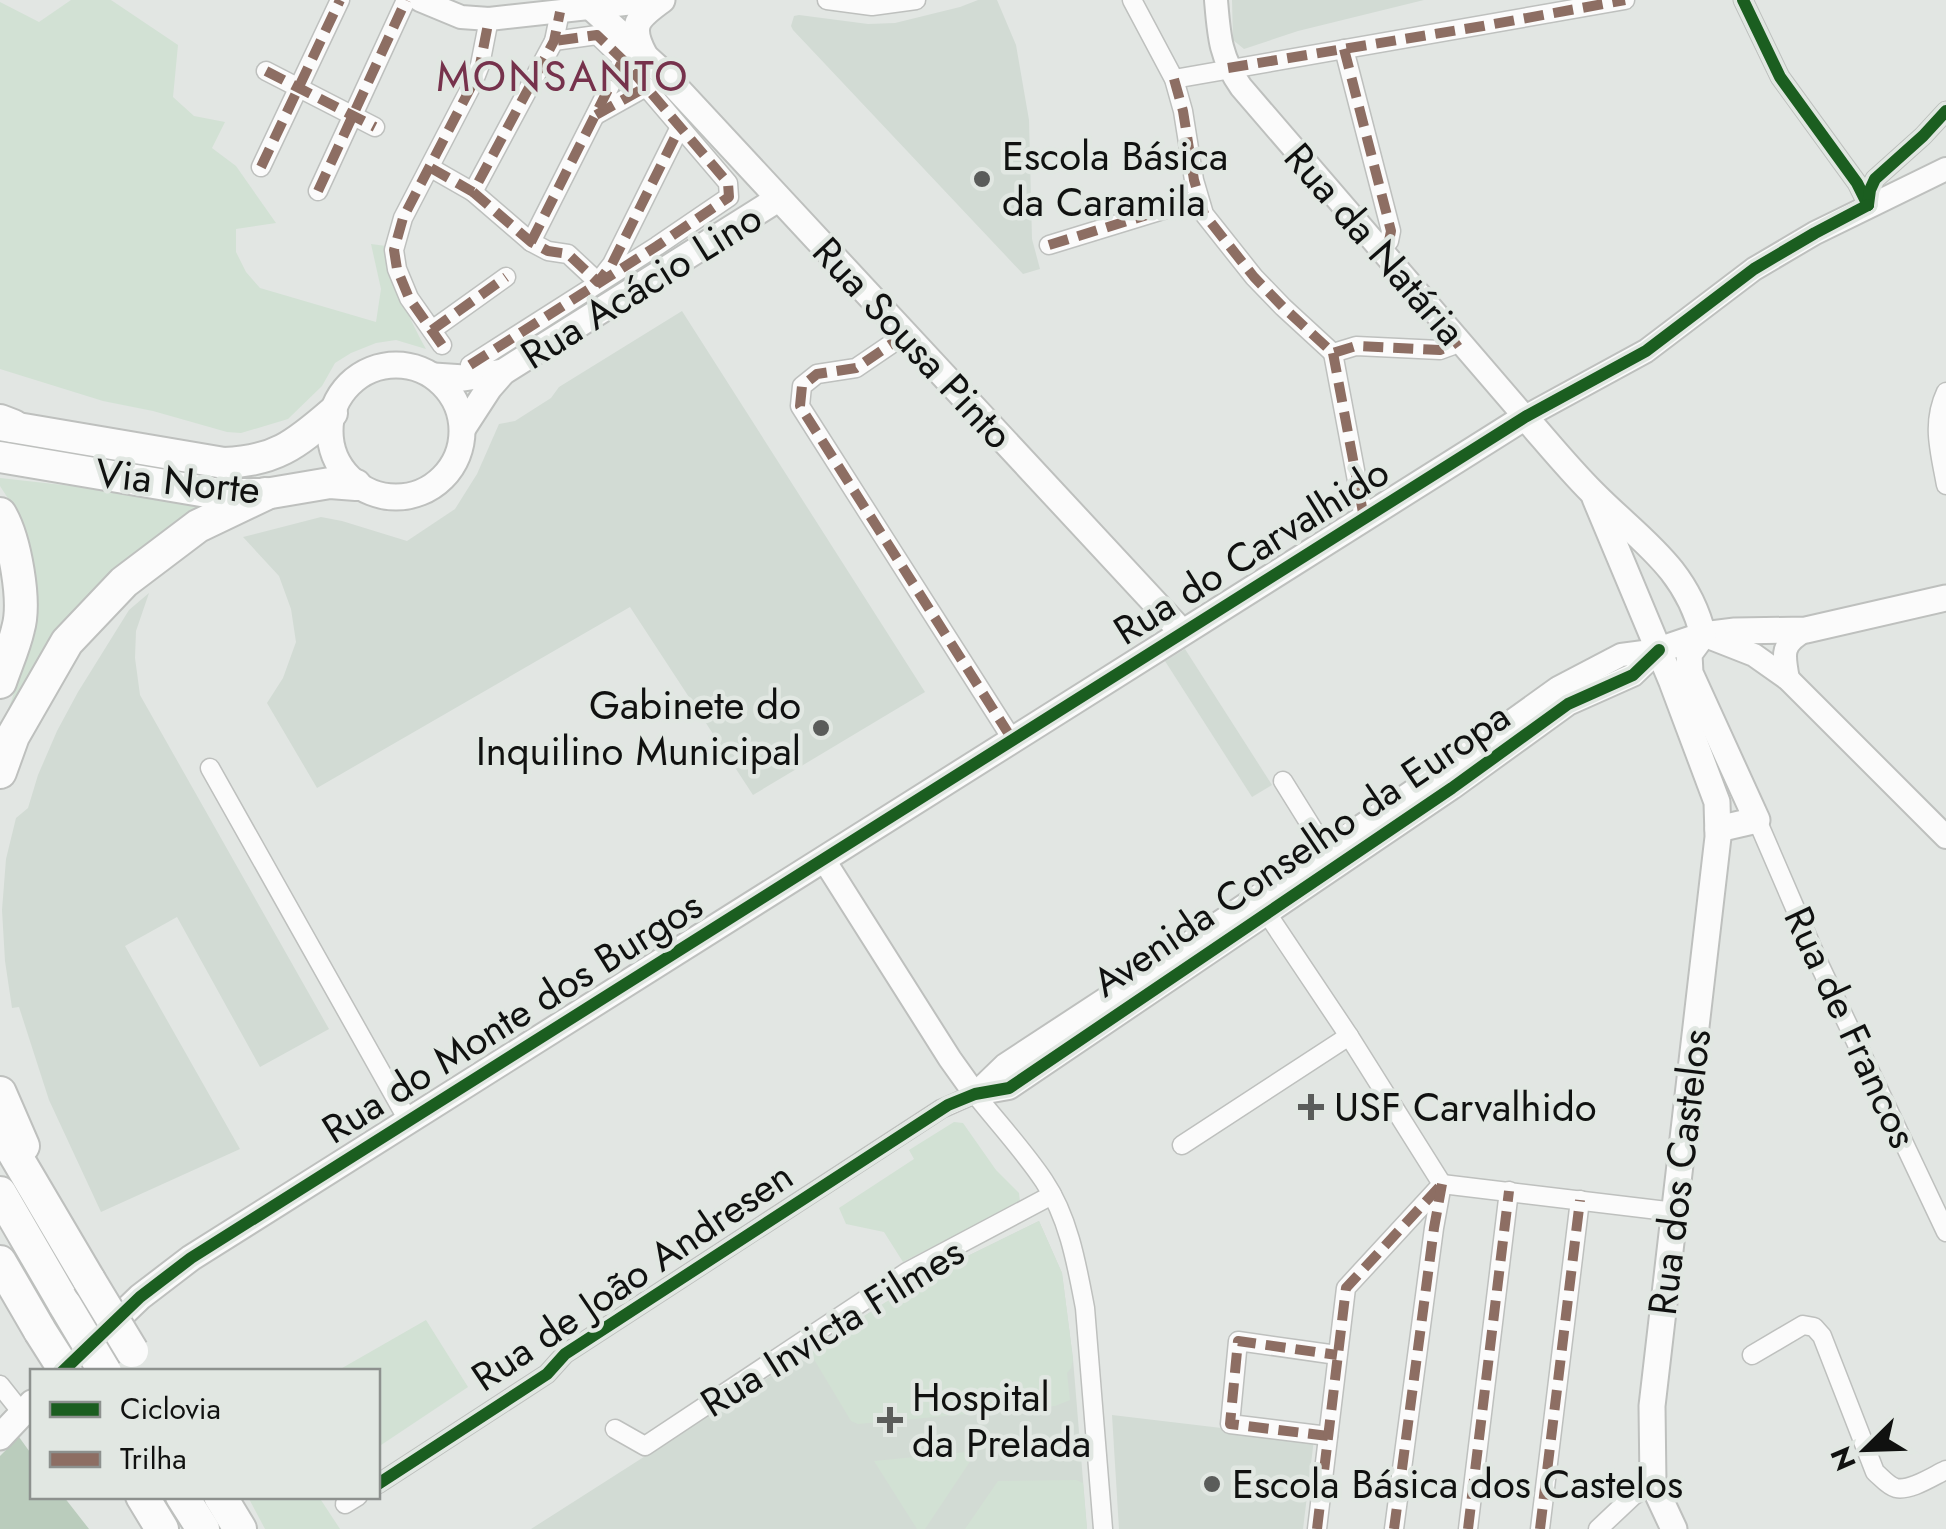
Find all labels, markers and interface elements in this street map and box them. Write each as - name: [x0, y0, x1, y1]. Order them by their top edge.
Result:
- district label: MONSANTO: [436, 46, 690, 107]
- place label: Escola Básica da Caramila: [1002, 127, 1228, 231]
- street label: Rua da Natária: [1271, 130, 1479, 358]
- marker: Escola Básica da Caramila: [971, 168, 993, 190]
- street label: Rua Acácio Lino: [509, 189, 773, 383]
- street label: Rua Sousa Pinto: [799, 224, 1027, 462]
- street label: Rua do Carvalhido: [1102, 443, 1400, 659]
- street label: Via Norte: [93, 444, 263, 518]
- place label: Gabinete do Inquilino Municipal: [476, 676, 801, 780]
- street label: Avenida Conselho da Europa: [1081, 687, 1521, 1011]
- marker: Gabinete do Inquilino Municipal: [810, 717, 832, 739]
- street label: Rua do Monte dos Burgos: [311, 876, 713, 1158]
- street label: Rua de Francos: [1770, 897, 1932, 1157]
- street label: Rua dos Castelos: [1633, 1026, 1725, 1318]
- place label: USF Carvalhido: [1334, 1078, 1597, 1136]
- marker: USF Carvalhido: [1298, 1094, 1324, 1120]
- street label: Rua de João Andresen: [460, 1147, 804, 1405]
- street label: Rua Invicta Filmes: [689, 1223, 975, 1431]
- place label: Hospital da Prelada: [912, 1368, 1091, 1472]
- legend: [30, 1369, 380, 1499]
- text: Ciclovia: [120, 1387, 221, 1430]
- north arrow: [1816, 1399, 1916, 1499]
- marker: Hospital da Prelada: [877, 1407, 903, 1433]
- text: Trilha: [120, 1437, 187, 1480]
- text: N: [1820, 1440, 1867, 1477]
- place label: Escola Básica dos Castelos: [1232, 1455, 1683, 1513]
- marker: Escola Básica dos Castelos: [1201, 1473, 1223, 1495]

